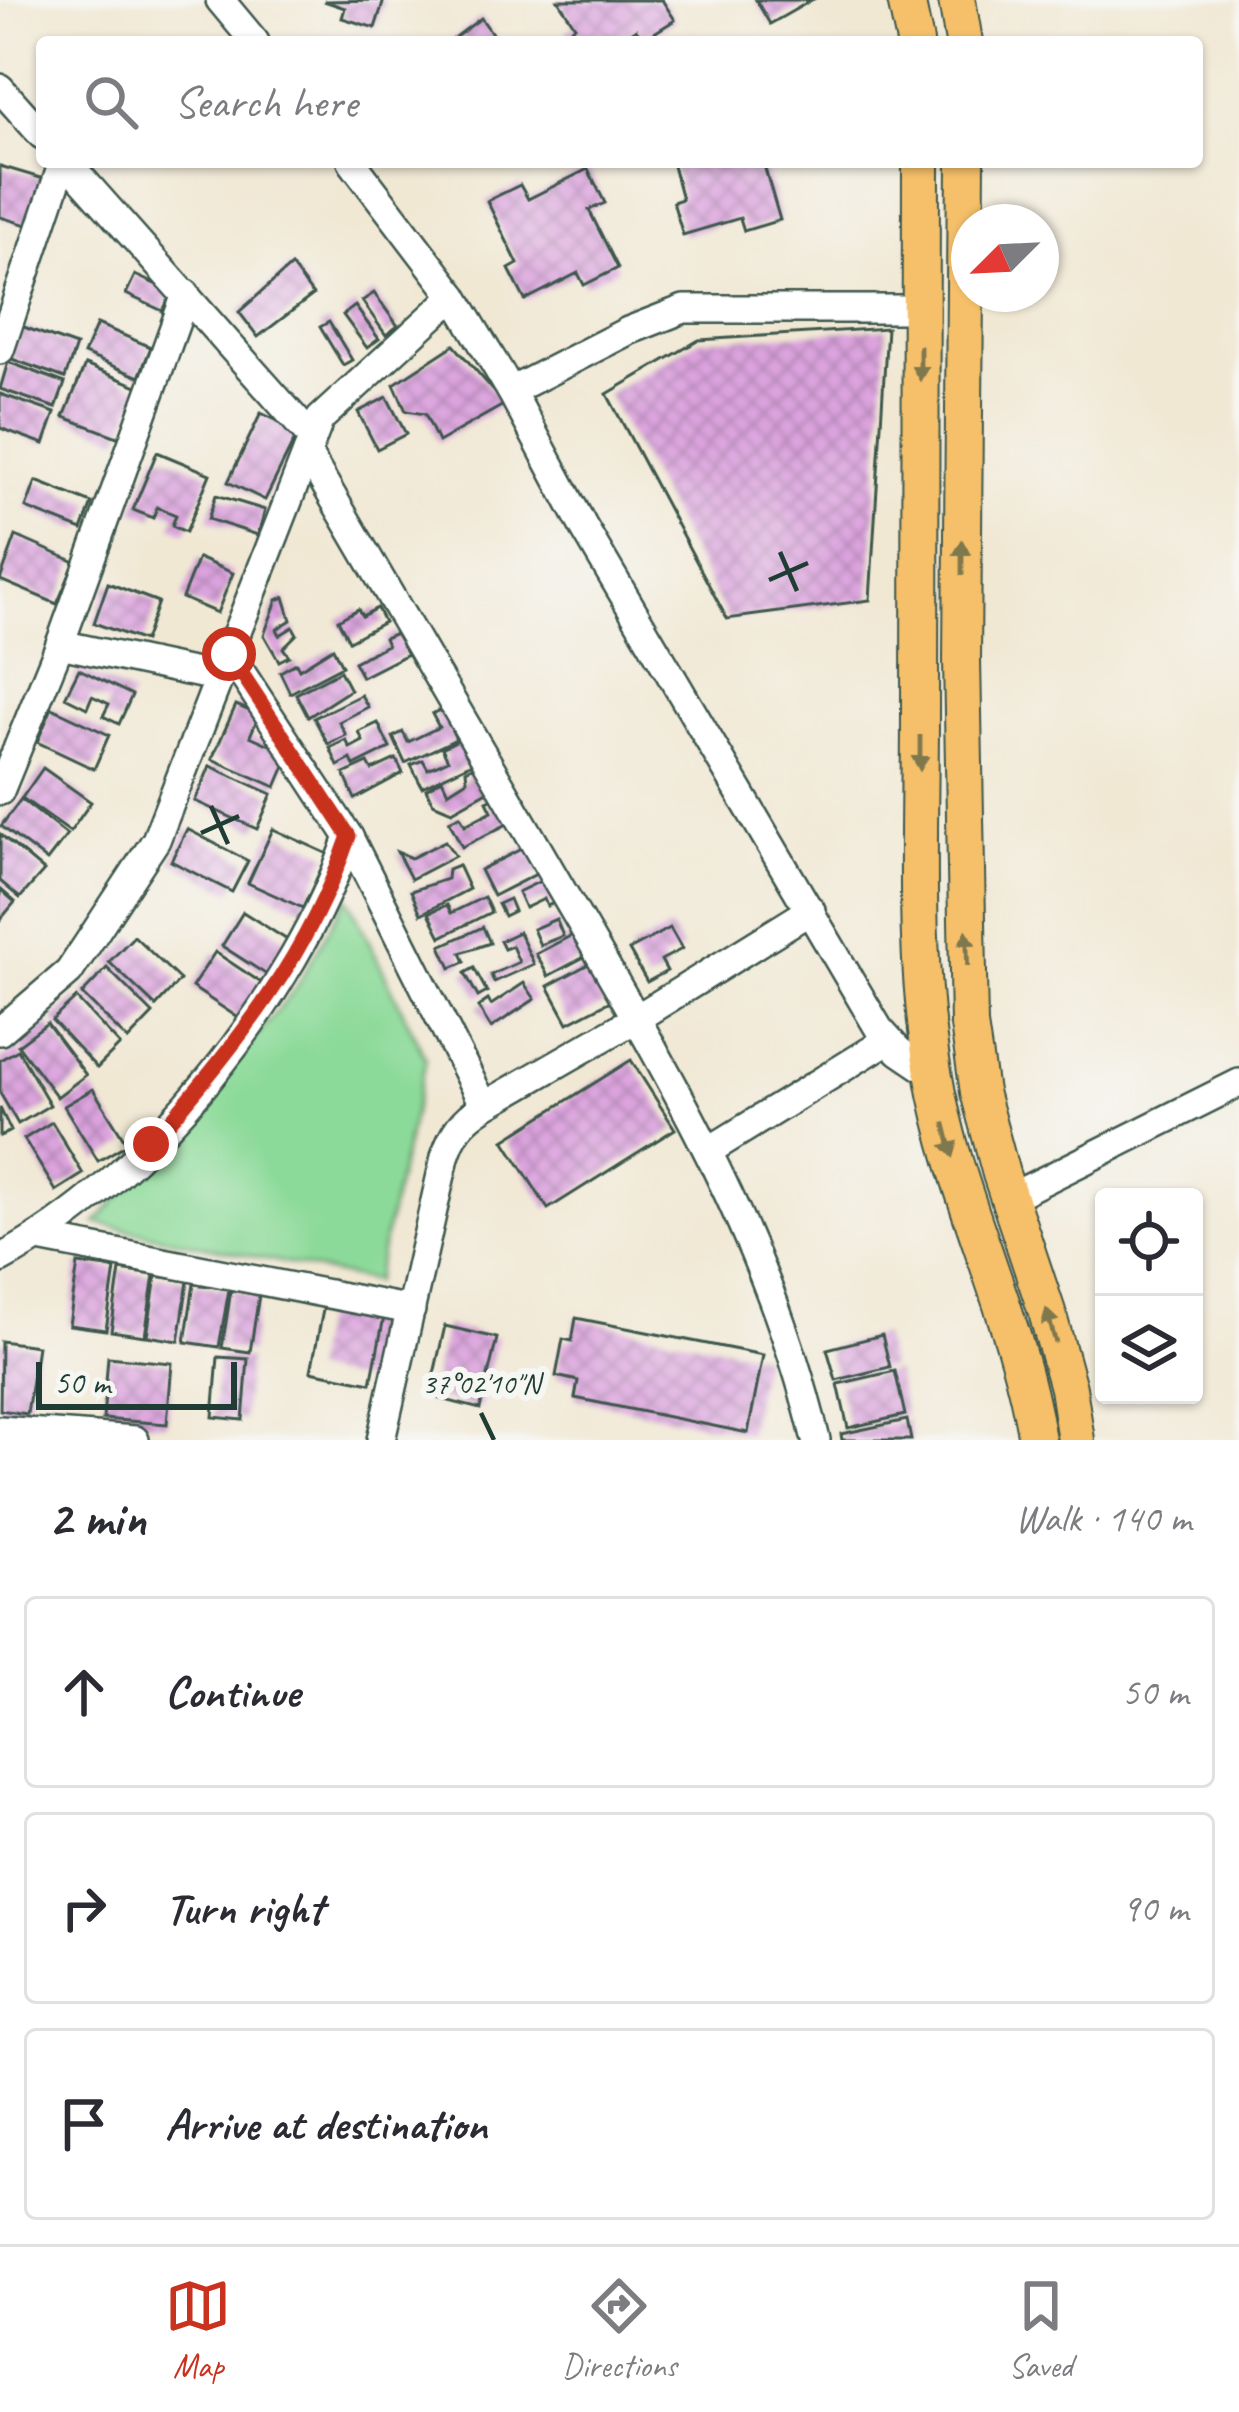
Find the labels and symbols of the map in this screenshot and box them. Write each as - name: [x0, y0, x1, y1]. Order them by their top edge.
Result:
- north arrow: [951, 204, 1059, 312]
- one-way arrow: [910, 345, 930, 383]
- one-way arrow: [952, 538, 972, 576]
- route start: [202, 627, 256, 681]
- one-way arrow: [910, 735, 930, 773]
- one-way arrow: [957, 928, 976, 966]
- route end: [124, 1117, 178, 1171]
- one-way arrow: [941, 1122, 960, 1159]
- one-way arrow: [1040, 1307, 1059, 1344]
- scale bar: [36, 1356, 237, 1409]
- text: 37°02'10"N: [422, 1364, 545, 1402]

